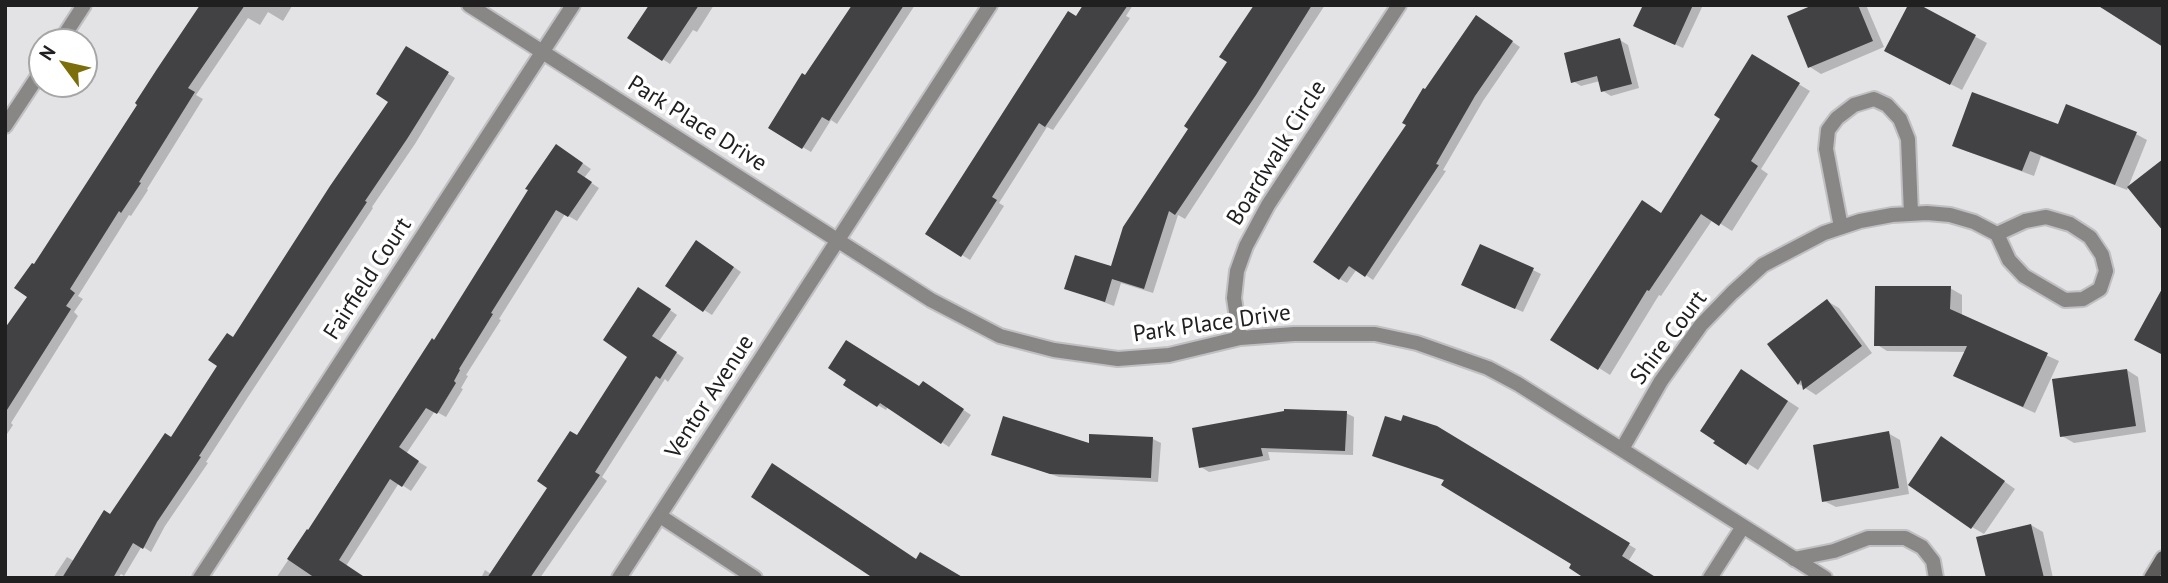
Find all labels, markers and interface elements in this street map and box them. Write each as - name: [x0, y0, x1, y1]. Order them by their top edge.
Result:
- north arrow: [28, 28, 98, 98]
- text: N: [34, 41, 61, 64]
- street label: Park Place Drive: [622, 70, 772, 178]
- street label: Boardwalk Circle: [1221, 76, 1333, 230]
- street label: Fairfield Court: [318, 213, 418, 345]
- street label: Shire Court: [1625, 286, 1713, 390]
- street label: Park Place Drive: [1132, 299, 1292, 349]
- street label: Ventor Avenue: [660, 330, 760, 464]

